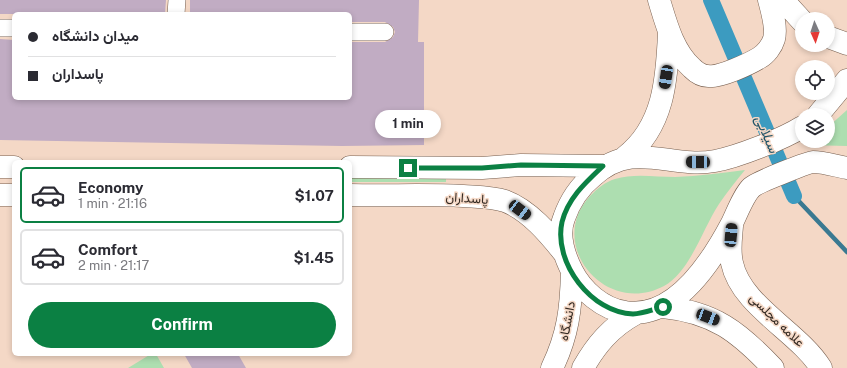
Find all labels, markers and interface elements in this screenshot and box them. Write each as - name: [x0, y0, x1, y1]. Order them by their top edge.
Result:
- north arrow: [795, 12, 835, 52]
- map controls: [795, 12, 835, 148]
- text: میدان دانشگاه: [52, 27, 139, 44]
- button: locate: [795, 60, 835, 100]
- car: [658, 64, 674, 90]
- text: پاسداران: [52, 65, 104, 82]
- button: layers: [795, 108, 835, 148]
- callout: 1 min: [375, 110, 441, 138]
- water label: سیلابی: [751, 113, 782, 156]
- text: 1 min: [392, 116, 424, 131]
- car: [686, 156, 710, 168]
- route end: [399, 159, 417, 177]
- icon: car: [30, 177, 66, 213]
- text: Economy: [78, 179, 143, 196]
- text: $1.07: [295, 187, 334, 204]
- street label: پاسداران: [445, 189, 489, 209]
- text: 1 min · 21:16: [78, 196, 147, 211]
- car: [507, 198, 533, 222]
- car: [724, 223, 738, 247]
- icon: car: [30, 239, 66, 275]
- text: Comfort: [78, 241, 138, 258]
- text: $1.45: [294, 249, 334, 266]
- text: 2 min · 21:17: [78, 258, 149, 273]
- street label: علامه مجلسی: [746, 290, 808, 351]
- route start: [654, 298, 672, 316]
- street label: دانشگاه: [556, 300, 578, 342]
- button: Confirm: [28, 302, 336, 348]
- car: [695, 307, 721, 327]

